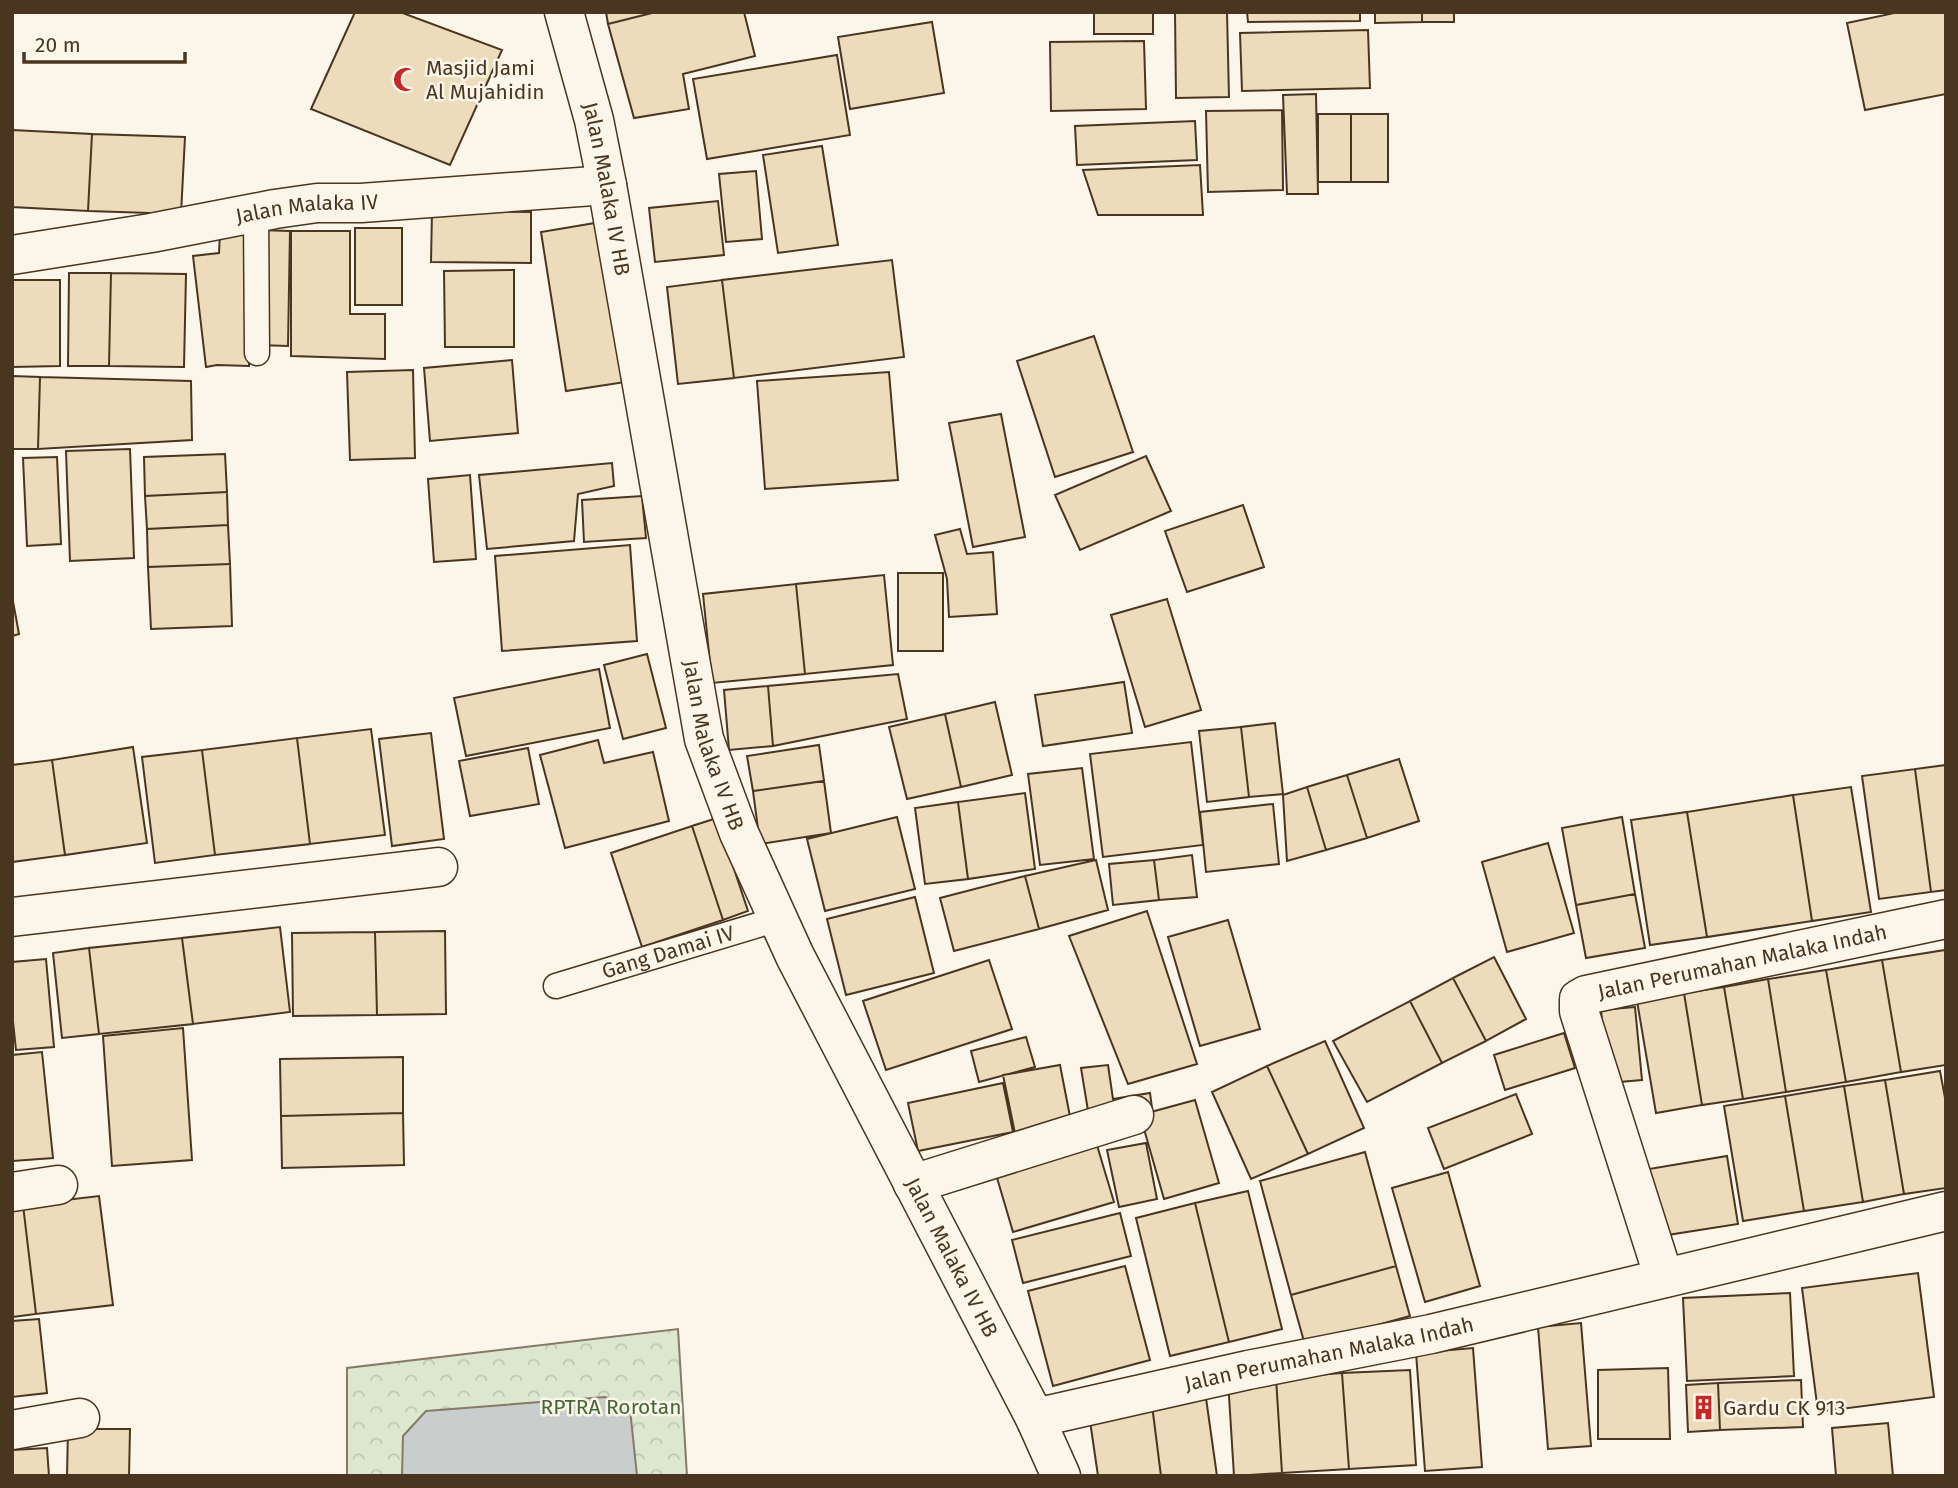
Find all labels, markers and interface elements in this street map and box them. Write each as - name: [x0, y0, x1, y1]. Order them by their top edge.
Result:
- scale bar: [24, 21, 186, 65]
- text: 20 m: [35, 32, 81, 58]
- place label: Masjid Jami Al Mujahidin: [426, 55, 545, 105]
- mosque icon: Masjid Jami Al Mujahidin: [392, 66, 420, 94]
- street label: Jalan Malaka IV HB: [577, 99, 636, 278]
- street label: Jalan Malaka IV: [234, 189, 379, 229]
- street label: Jalan Malaka IV HB: [677, 658, 750, 834]
- street label: Jalan Perumahan Malaka Indah: [1595, 919, 1889, 1005]
- street label: Gang Damai IV: [599, 920, 738, 984]
- street label: Jalan Malaka IV HB: [900, 1173, 1004, 1342]
- street label: Jalan Perumahan Malaka Indah: [1182, 1311, 1476, 1397]
- park label: RPTRA Rorotan: [540, 1394, 682, 1420]
- building icon: Gardu CK 913: [1689, 1394, 1717, 1422]
- place label: Gardu CK 913: [1723, 1395, 1845, 1421]

